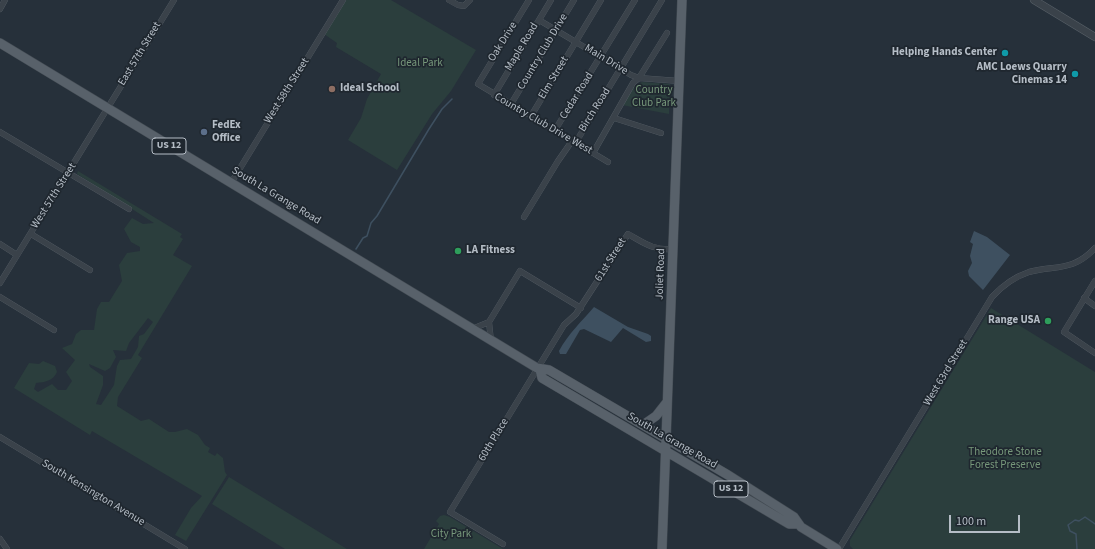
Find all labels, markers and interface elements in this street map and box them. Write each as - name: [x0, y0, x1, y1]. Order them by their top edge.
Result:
- street label: Country Club Drive: [515, 11, 571, 93]
- street label: East 57th Street: [116, 20, 164, 88]
- street label: Oak Drive: [486, 20, 520, 64]
- street label: Maple Road: [503, 21, 541, 73]
- street label: Main Drive: [582, 42, 630, 78]
- place label: Helping Hands Center: [892, 46, 997, 60]
- marker: Helping Hands Center: [1000, 48, 1010, 58]
- street label: Elm Street: [536, 54, 572, 102]
- street label: West 58th Street: [262, 56, 312, 126]
- park label: Ideal Park: [397, 57, 443, 71]
- place label: AMC Loews Quarry Cinemas 14: [977, 61, 1067, 87]
- marker: AMC Loews Quarry Cinemas 14: [1070, 69, 1080, 79]
- street label: Cedar Road: [557, 70, 597, 122]
- place label: Ideal School: [340, 82, 399, 96]
- marker: Ideal School: [327, 84, 337, 94]
- park label: Country Club Park: [632, 84, 676, 110]
- street label: Birch Road: [576, 85, 614, 135]
- street label: Country Club Drive West: [492, 91, 594, 157]
- place label: FedEx Office: [212, 119, 241, 145]
- marker: FedEx Office: [199, 127, 209, 137]
- road number: US 12: [152, 138, 186, 154]
- street label: West 57th Street: [29, 161, 79, 231]
- street label: South La Grange Road: [229, 164, 323, 228]
- street label: 61st Street: [592, 236, 630, 284]
- place label: LA Fitness: [466, 244, 515, 258]
- marker: LA Fitness: [453, 246, 463, 256]
- street label: Joliet Road: [654, 248, 668, 300]
- place label: Range USA: [988, 314, 1040, 328]
- marker: Range USA: [1043, 316, 1053, 326]
- street label: West 63rd Street: [921, 337, 971, 409]
- street label: South La Grange Road: [625, 410, 719, 472]
- street label: 60th Place: [476, 416, 512, 464]
- park label: Theodore Stone Forest Preserve: [968, 446, 1042, 472]
- street label: South Kensington Avenue: [39, 457, 147, 529]
- road number: US 12: [714, 481, 748, 497]
- scale bar: [951, 507, 1022, 533]
- text: 100 m: [956, 513, 986, 530]
- park label: City Park: [431, 528, 471, 542]

